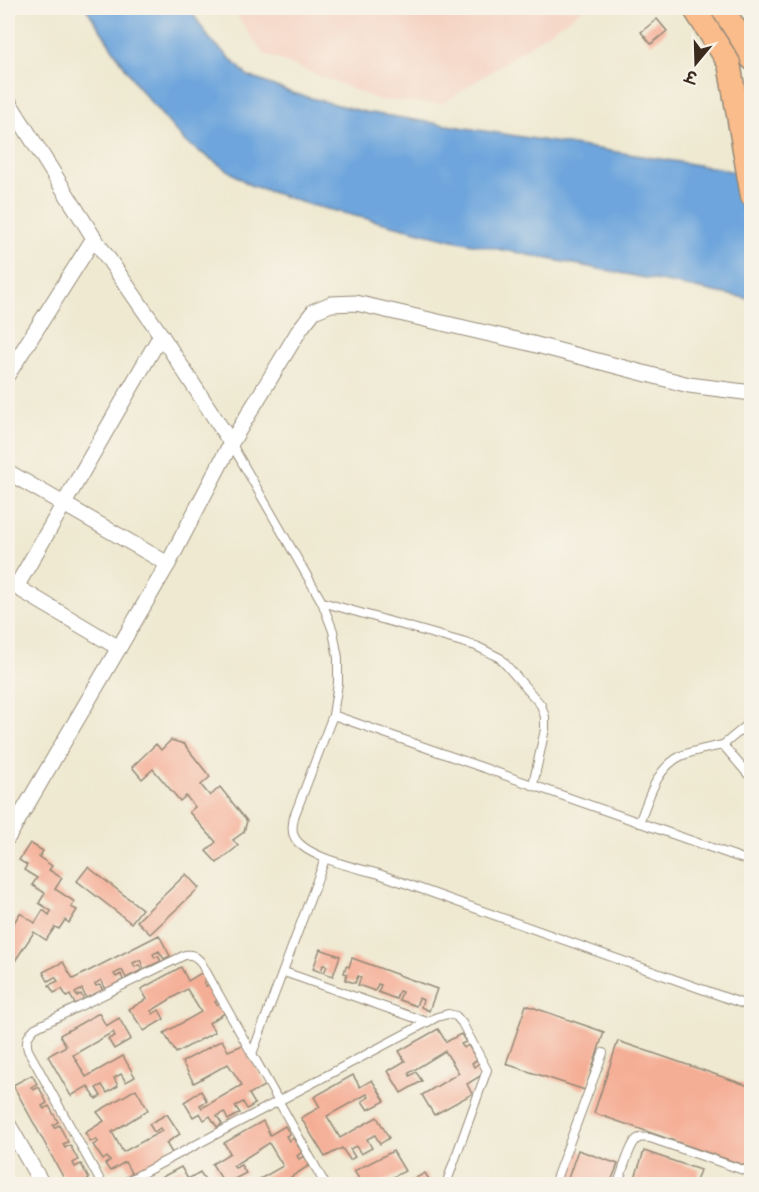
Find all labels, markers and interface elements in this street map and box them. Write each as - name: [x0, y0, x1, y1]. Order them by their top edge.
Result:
- north arrow: [666, 33, 726, 93]
- text: उ: [682, 65, 702, 87]

